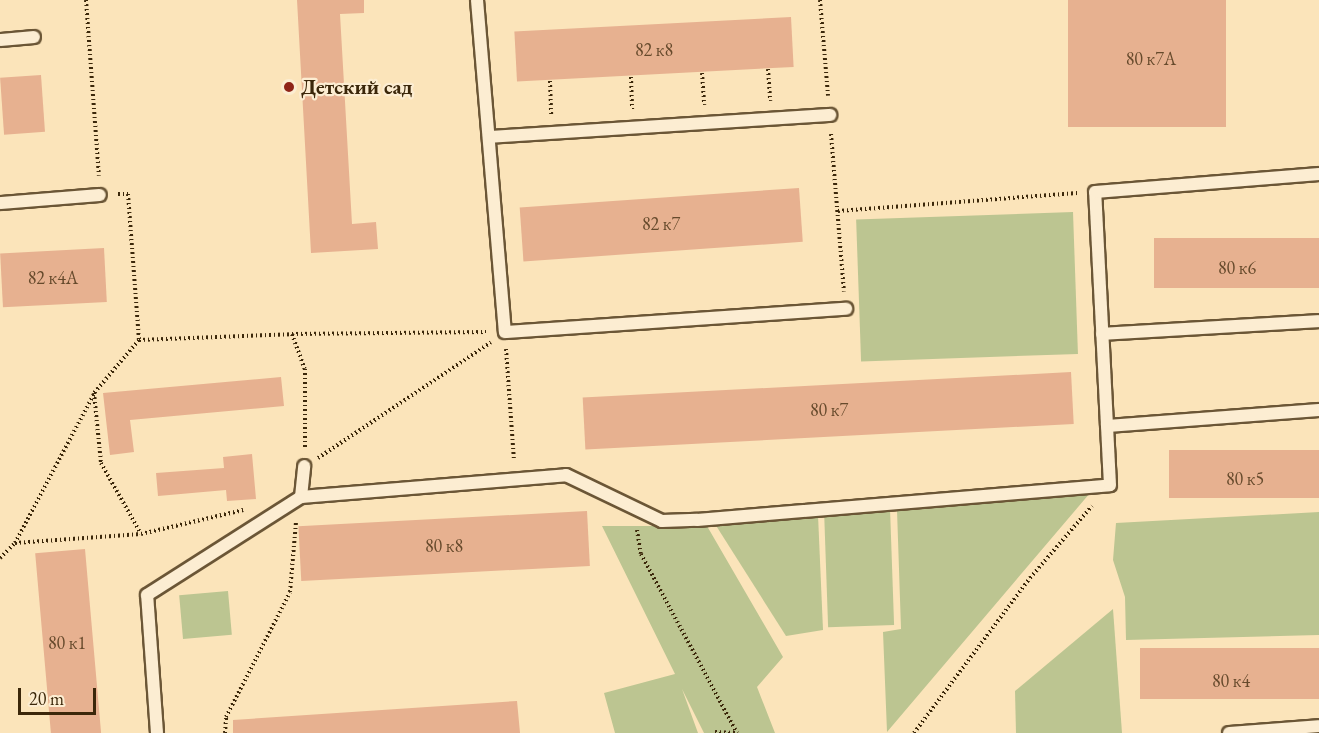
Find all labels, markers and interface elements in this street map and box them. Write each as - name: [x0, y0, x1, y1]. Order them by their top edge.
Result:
- house number: 82 к8: [635, 39, 673, 61]
- house number: 80 к7А: [1126, 48, 1176, 70]
- place label: Детский сад: [301, 74, 413, 100]
- marker: Детский сад: [282, 80, 296, 94]
- house number: 82 к7: [642, 213, 680, 235]
- house number: 80 к6: [1218, 257, 1256, 279]
- house number: 82 к4А: [28, 267, 78, 289]
- house number: 80 к7: [810, 399, 848, 421]
- house number: 80 к5: [1226, 468, 1264, 490]
- house number: 80 к8: [425, 535, 463, 557]
- house number: 80 к1: [48, 632, 86, 654]
- house number: 80 к4: [1212, 670, 1250, 692]
- scale bar: [21, 676, 99, 714]
- text: 20 m: [29, 687, 64, 710]

